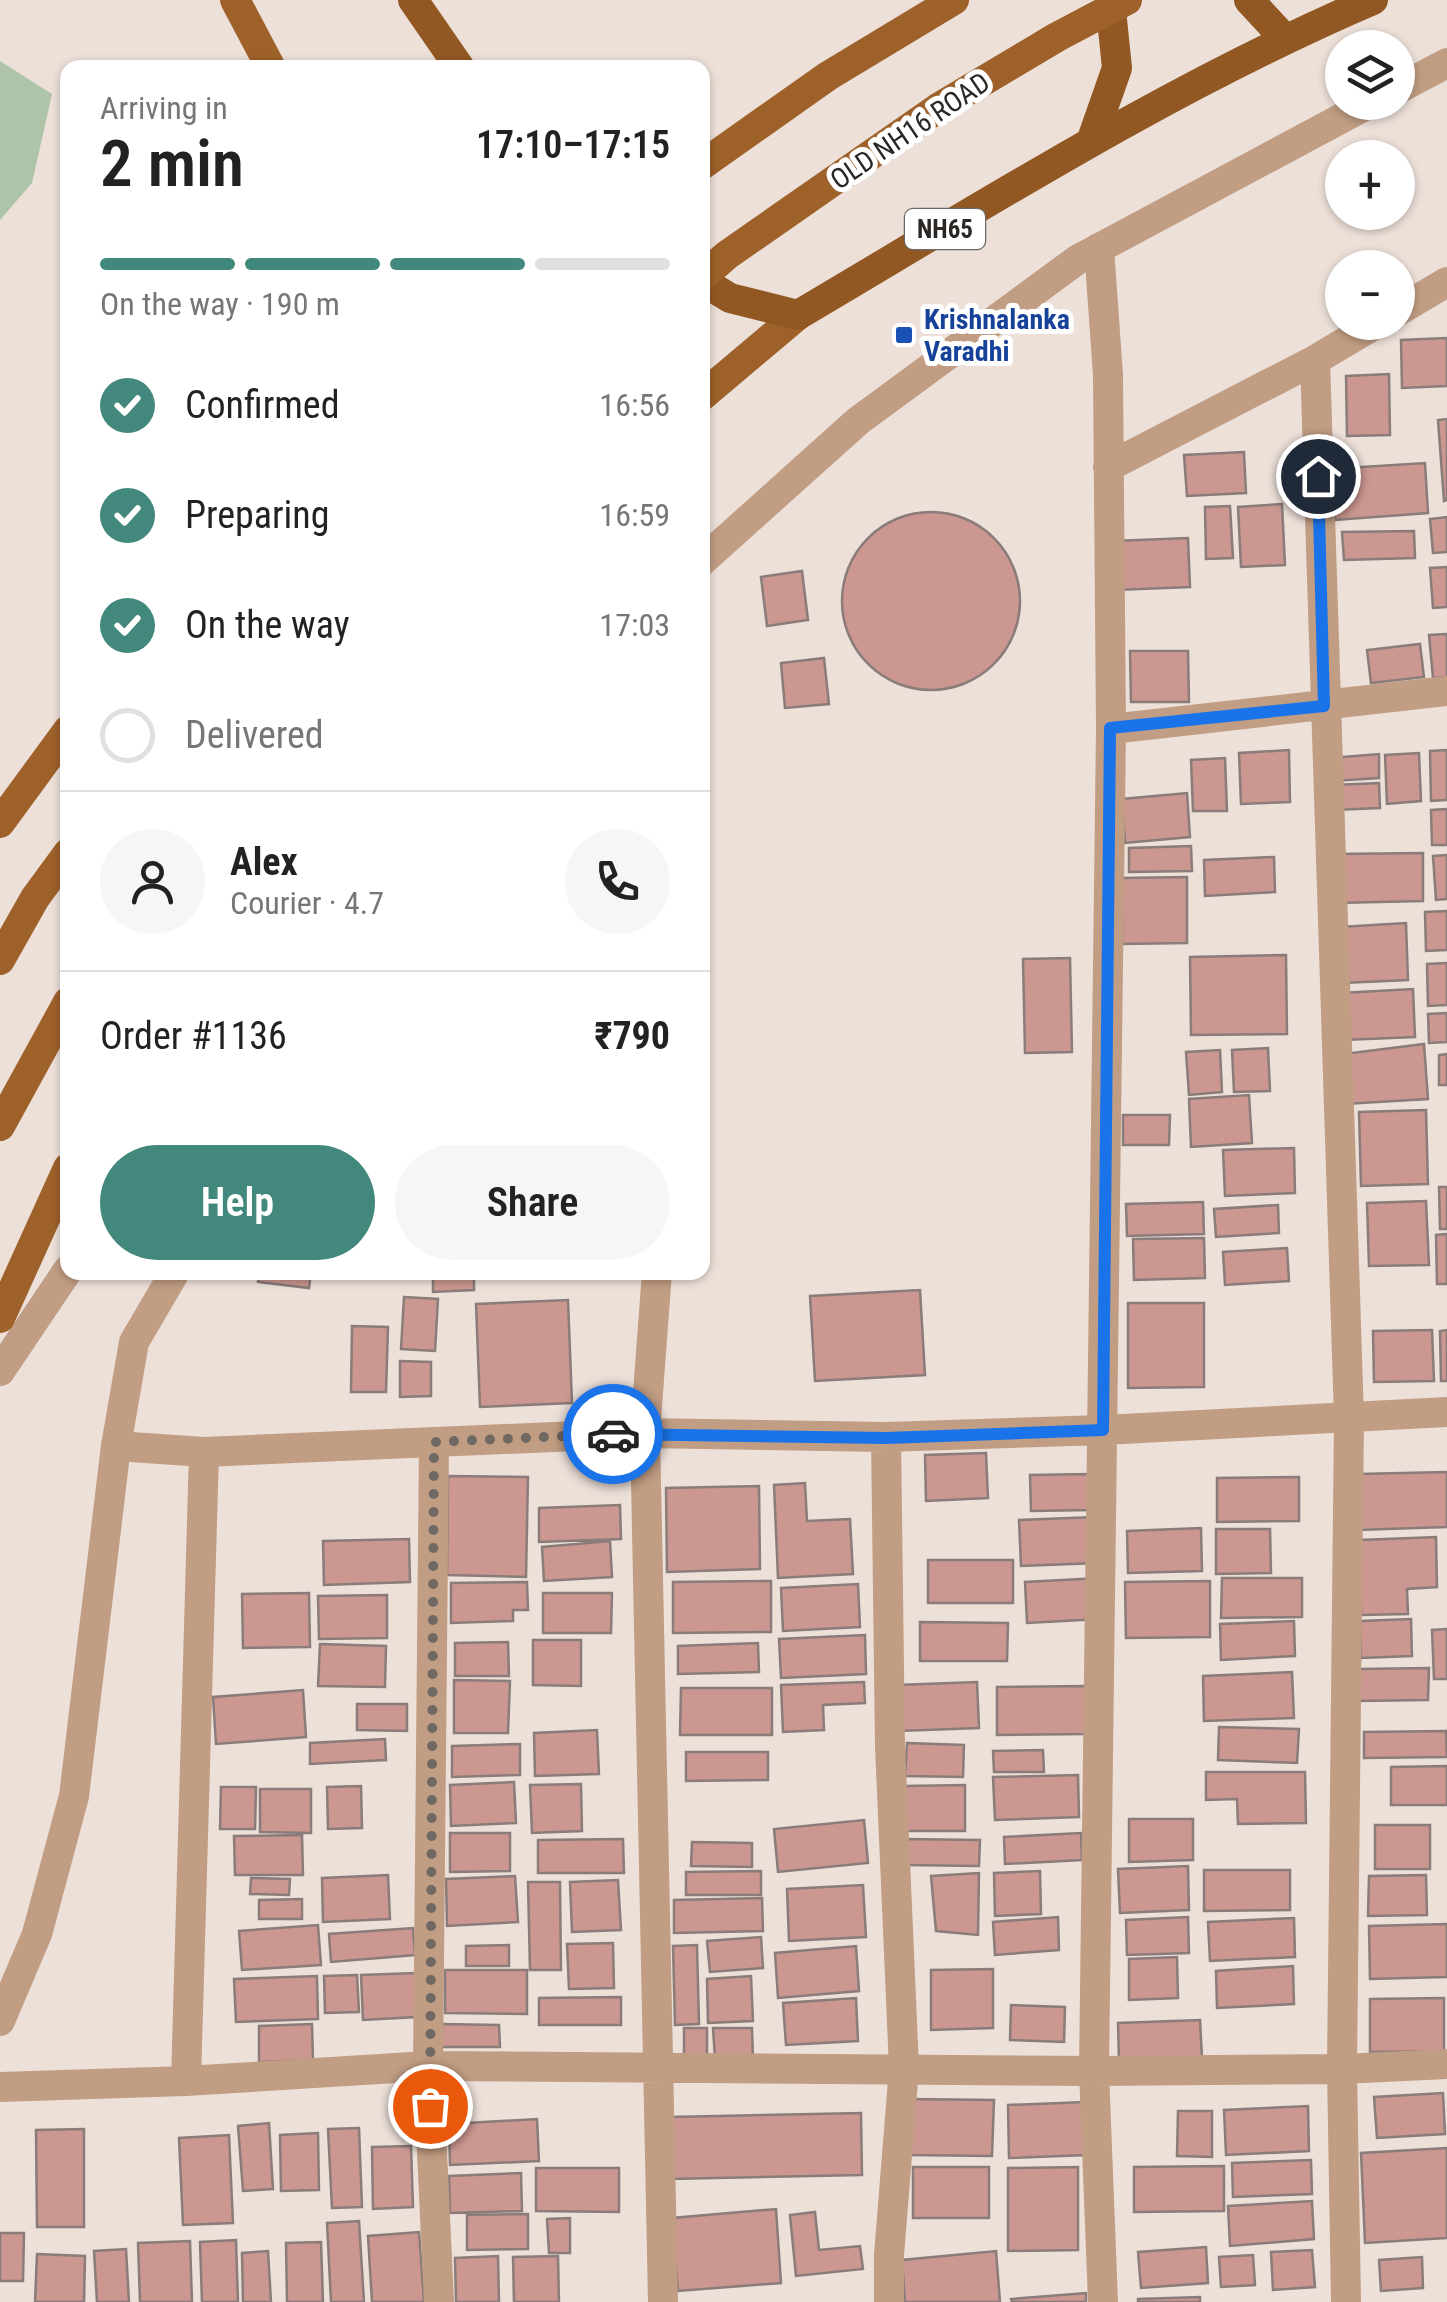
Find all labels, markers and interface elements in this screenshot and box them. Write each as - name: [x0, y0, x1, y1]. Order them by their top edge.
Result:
- map controls: [1325, 30, 1415, 340]
- button: layers: [1325, 30, 1415, 120]
- street label: OLD NH16 ROAD: [824, 66, 996, 196]
- text: Arriving in: [100, 89, 228, 127]
- text: 17:10–17:15: [476, 123, 670, 167]
- text: 2 min: [100, 126, 244, 202]
- button: +: [1325, 140, 1415, 230]
- road number: NH65: [905, 209, 985, 249]
- button: −: [1325, 250, 1415, 340]
- text: On the way · 190 m: [100, 285, 340, 323]
- place label: Krishnalanka Varadhi: [924, 303, 1070, 368]
- marker: Krishnalanka Varadhi: [893, 324, 915, 346]
- icon: check: [100, 378, 155, 433]
- text: Confirmed: [185, 383, 340, 427]
- text: 16:56: [599, 386, 670, 424]
- pin: [1276, 434, 1361, 519]
- icon: home: [1291, 449, 1346, 504]
- icon: check: [100, 488, 155, 543]
- text: Preparing: [185, 493, 330, 537]
- text: 16:59: [599, 496, 670, 534]
- icon: check: [100, 598, 155, 653]
- text: On the way: [185, 603, 350, 647]
- text: 17:03: [599, 606, 670, 644]
- text: Delivered: [185, 713, 324, 757]
- button: person: [100, 829, 205, 934]
- button: phone: [565, 829, 670, 934]
- text: Alex: [230, 840, 298, 884]
- text: Courier · 4.7: [230, 884, 384, 922]
- text: Order #1136: [100, 1014, 287, 1058]
- text: ₹790: [594, 1014, 670, 1058]
- button: Help: [100, 1145, 375, 1260]
- button: Share: [395, 1145, 670, 1260]
- courier: [563, 1384, 663, 1484]
- icon: car: [586, 1407, 641, 1462]
- pin: [388, 2064, 473, 2149]
- icon: bag: [403, 2079, 458, 2134]

